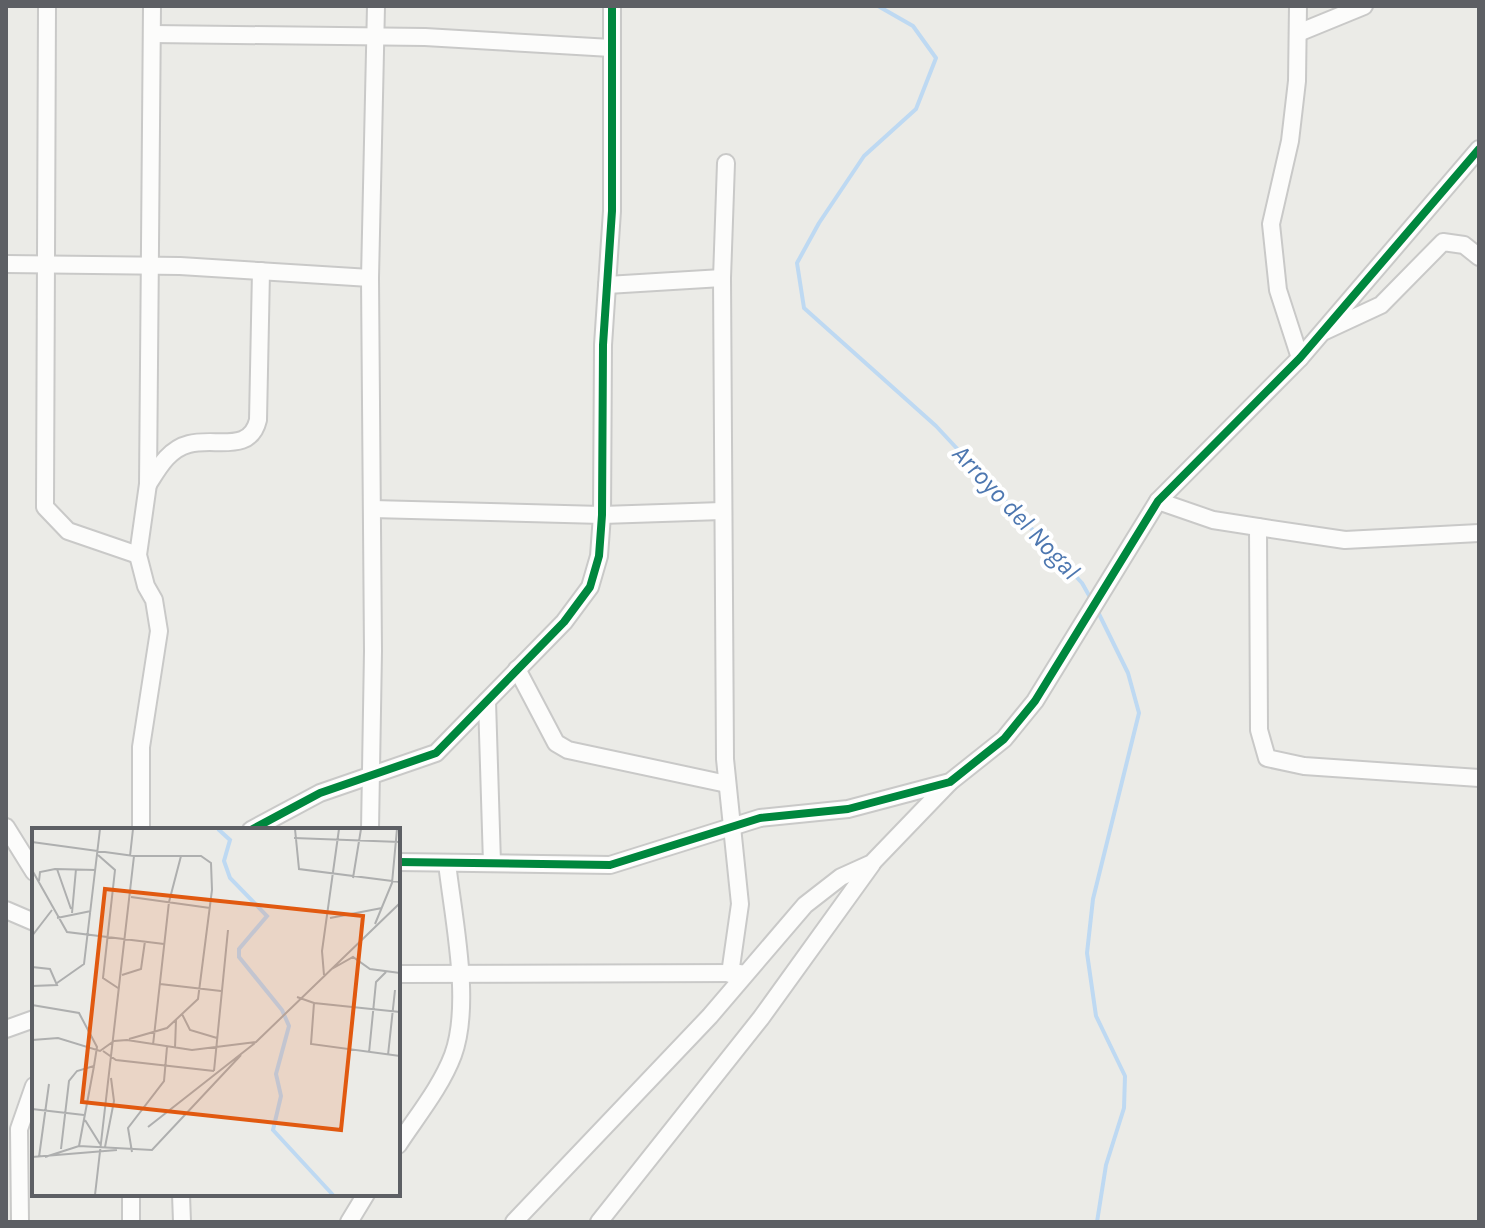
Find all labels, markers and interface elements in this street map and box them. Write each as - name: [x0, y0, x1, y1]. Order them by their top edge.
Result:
- water label: Arroyo del Nogal: [946, 438, 1086, 586]
- inset map: [32, 828, 400, 1196]

